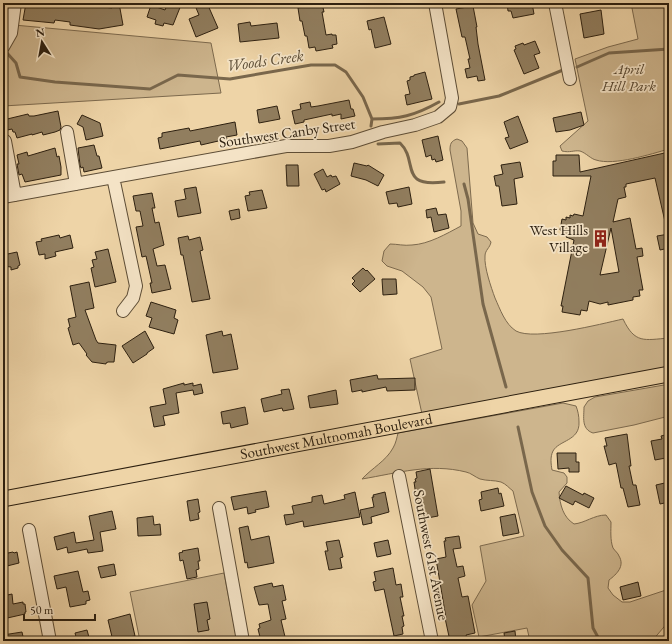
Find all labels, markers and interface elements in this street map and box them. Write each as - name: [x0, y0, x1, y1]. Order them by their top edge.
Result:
- north arrow: [22, 22, 62, 62]
- text: N: [34, 24, 46, 40]
- water label: Woods Creek: [225, 45, 306, 76]
- park label: April Hill Park: [601, 59, 656, 95]
- street label: Southwest Canby Street: [218, 114, 356, 151]
- place label: West Hills Village: [529, 220, 588, 256]
- building icon: West Hills Village: [591, 229, 611, 249]
- street label: Southwest Multnomah Boulevard: [239, 409, 434, 463]
- street label: Southwest 61st Avenue: [410, 488, 454, 622]
- scale bar: [24, 596, 95, 622]
- text: 50 m: [30, 602, 54, 618]

